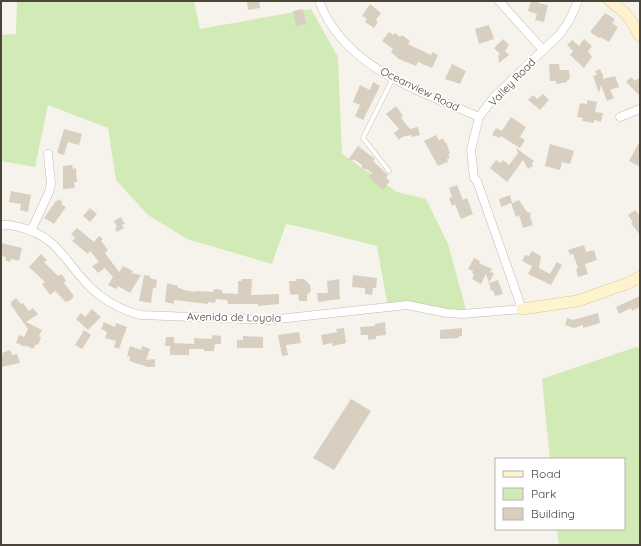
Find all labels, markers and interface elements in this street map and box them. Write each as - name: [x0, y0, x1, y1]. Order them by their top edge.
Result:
- street label: Valley Road: [486, 55, 538, 109]
- street label: Oceanview Road: [378, 64, 462, 114]
- street label: Avenida de Loyola: [187, 309, 281, 325]
- legend: [495, 458, 625, 530]
- text: Road: [531, 466, 561, 481]
- text: Park: [531, 486, 556, 501]
- text: Building: [531, 506, 575, 521]

